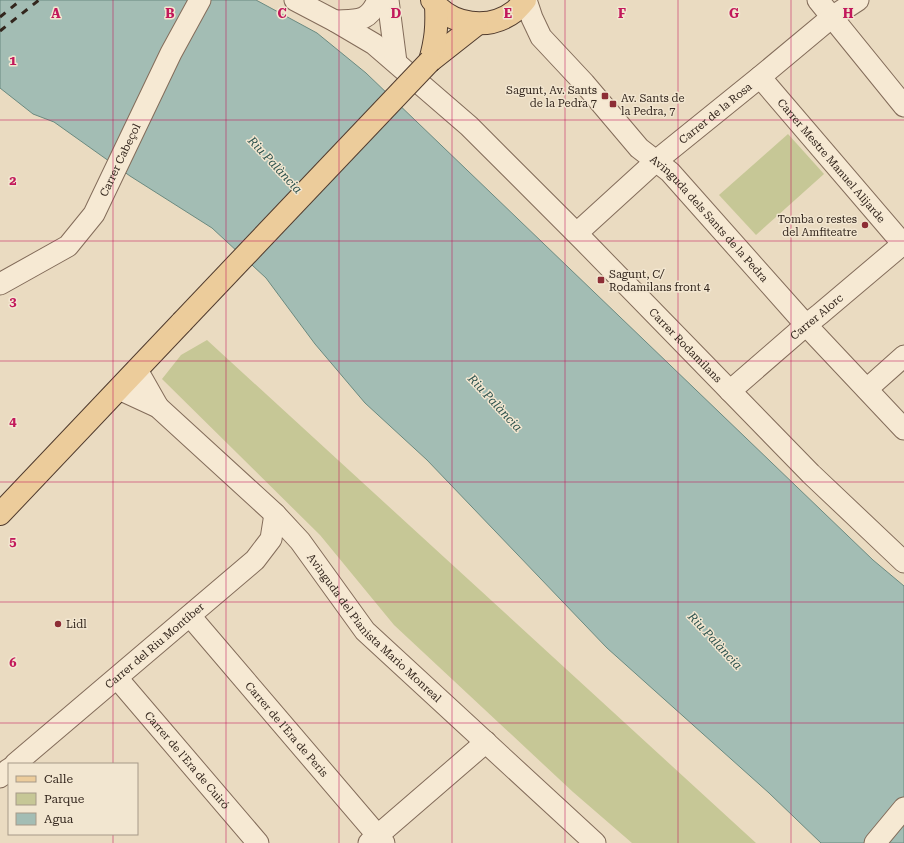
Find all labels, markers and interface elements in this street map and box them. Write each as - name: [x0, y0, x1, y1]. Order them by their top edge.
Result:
- text: A: [51, 6, 61, 21]
- text: B: [165, 6, 175, 21]
- text: C: [277, 6, 287, 21]
- text: D: [391, 6, 401, 21]
- text: E: [504, 6, 512, 21]
- text: F: [618, 6, 626, 21]
- text: G: [729, 6, 739, 21]
- text: H: [843, 6, 854, 21]
- text: 1: [9, 53, 17, 68]
- street label: Carrer de la Rosa: [677, 80, 755, 147]
- place label: Sagunt, Av. Sants de la Pedra 7: [506, 84, 597, 110]
- marker: Sagunt, Av. Sants de la Pedra 7: [600, 91, 610, 101]
- place label: Av. Sants de la Pedra, 7: [621, 92, 685, 118]
- street label: Carrer Mestre Manuel Alijarde: [774, 96, 888, 226]
- marker: Av. Sants de la Pedra, 7: [608, 99, 618, 109]
- street label: Carrer Cabeçol: [97, 121, 144, 199]
- water label: Riu Palància: [244, 133, 305, 196]
- street label: Avinguda dels Sants de la Pedra: [647, 153, 771, 285]
- text: 2: [9, 173, 17, 188]
- place label: Tomba o restes del Amfiteatre: [778, 213, 857, 239]
- marker: Tomba o restes del Amfiteatre: [860, 220, 870, 230]
- place label: Sagunt, C/ Rodamilans front 4: [609, 268, 711, 294]
- marker: Sagunt, C/ Rodamilans front 4: [596, 275, 606, 285]
- street label: Carrer Alorc: [788, 291, 846, 343]
- text: 3: [9, 294, 17, 309]
- street label: Carrer Rodamilans: [646, 306, 724, 385]
- water label: Riu Palància: [464, 371, 525, 434]
- text: 4: [9, 414, 17, 429]
- text: 5: [9, 534, 17, 549]
- street label: Avinguda del Pianista Mario Monreal: [304, 551, 444, 705]
- street label: Carrer del Riu Montíber: [103, 600, 207, 692]
- water label: Riu Palància: [684, 609, 745, 672]
- place label: Lidl: [66, 618, 87, 631]
- marker: Lidl: [53, 619, 63, 629]
- text: 6: [9, 655, 17, 670]
- street label: Carrer de l'Era de Peris: [242, 680, 331, 780]
- street label: Carrer de l'Era de Cuiró: [142, 709, 232, 812]
- legend: [8, 763, 138, 835]
- text: Calle: [44, 772, 74, 786]
- text: Parque: [44, 792, 85, 806]
- text: Agua: [44, 812, 74, 826]

